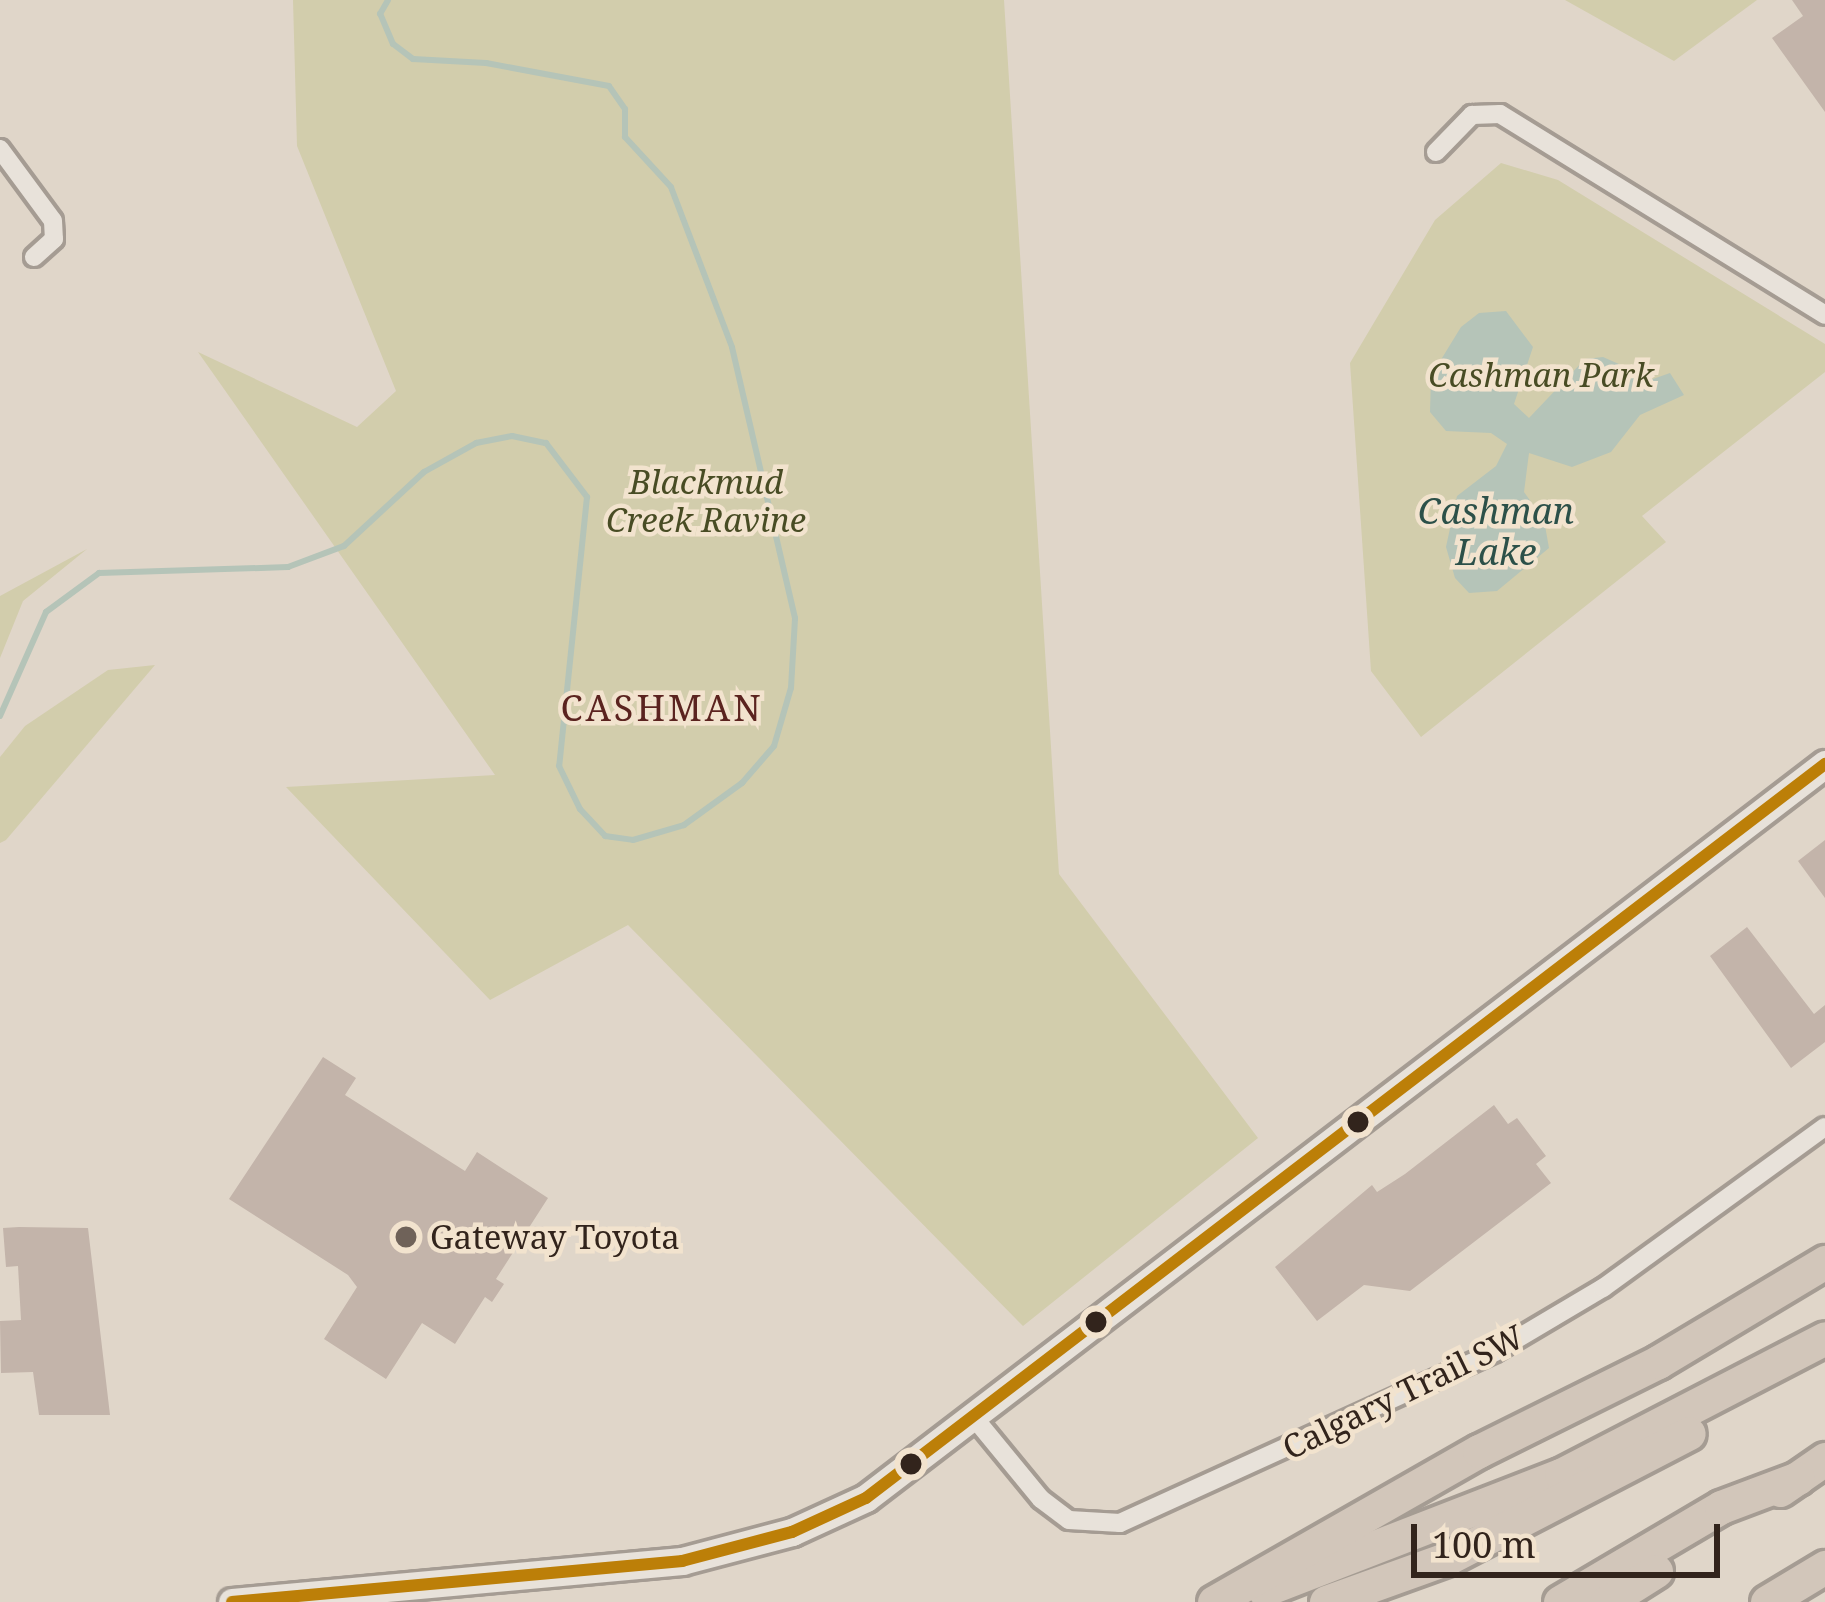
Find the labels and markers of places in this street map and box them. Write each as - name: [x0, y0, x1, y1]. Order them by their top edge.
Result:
- unlabelled marker: [1347, 1111, 1369, 1133]
- place label: Gateway Toyota: [430, 1217, 680, 1257]
- marker: Gateway Toyota: [393, 1224, 419, 1250]
- unlabelled marker: [1085, 1311, 1107, 1333]
- unlabelled marker: [900, 1453, 922, 1475]

